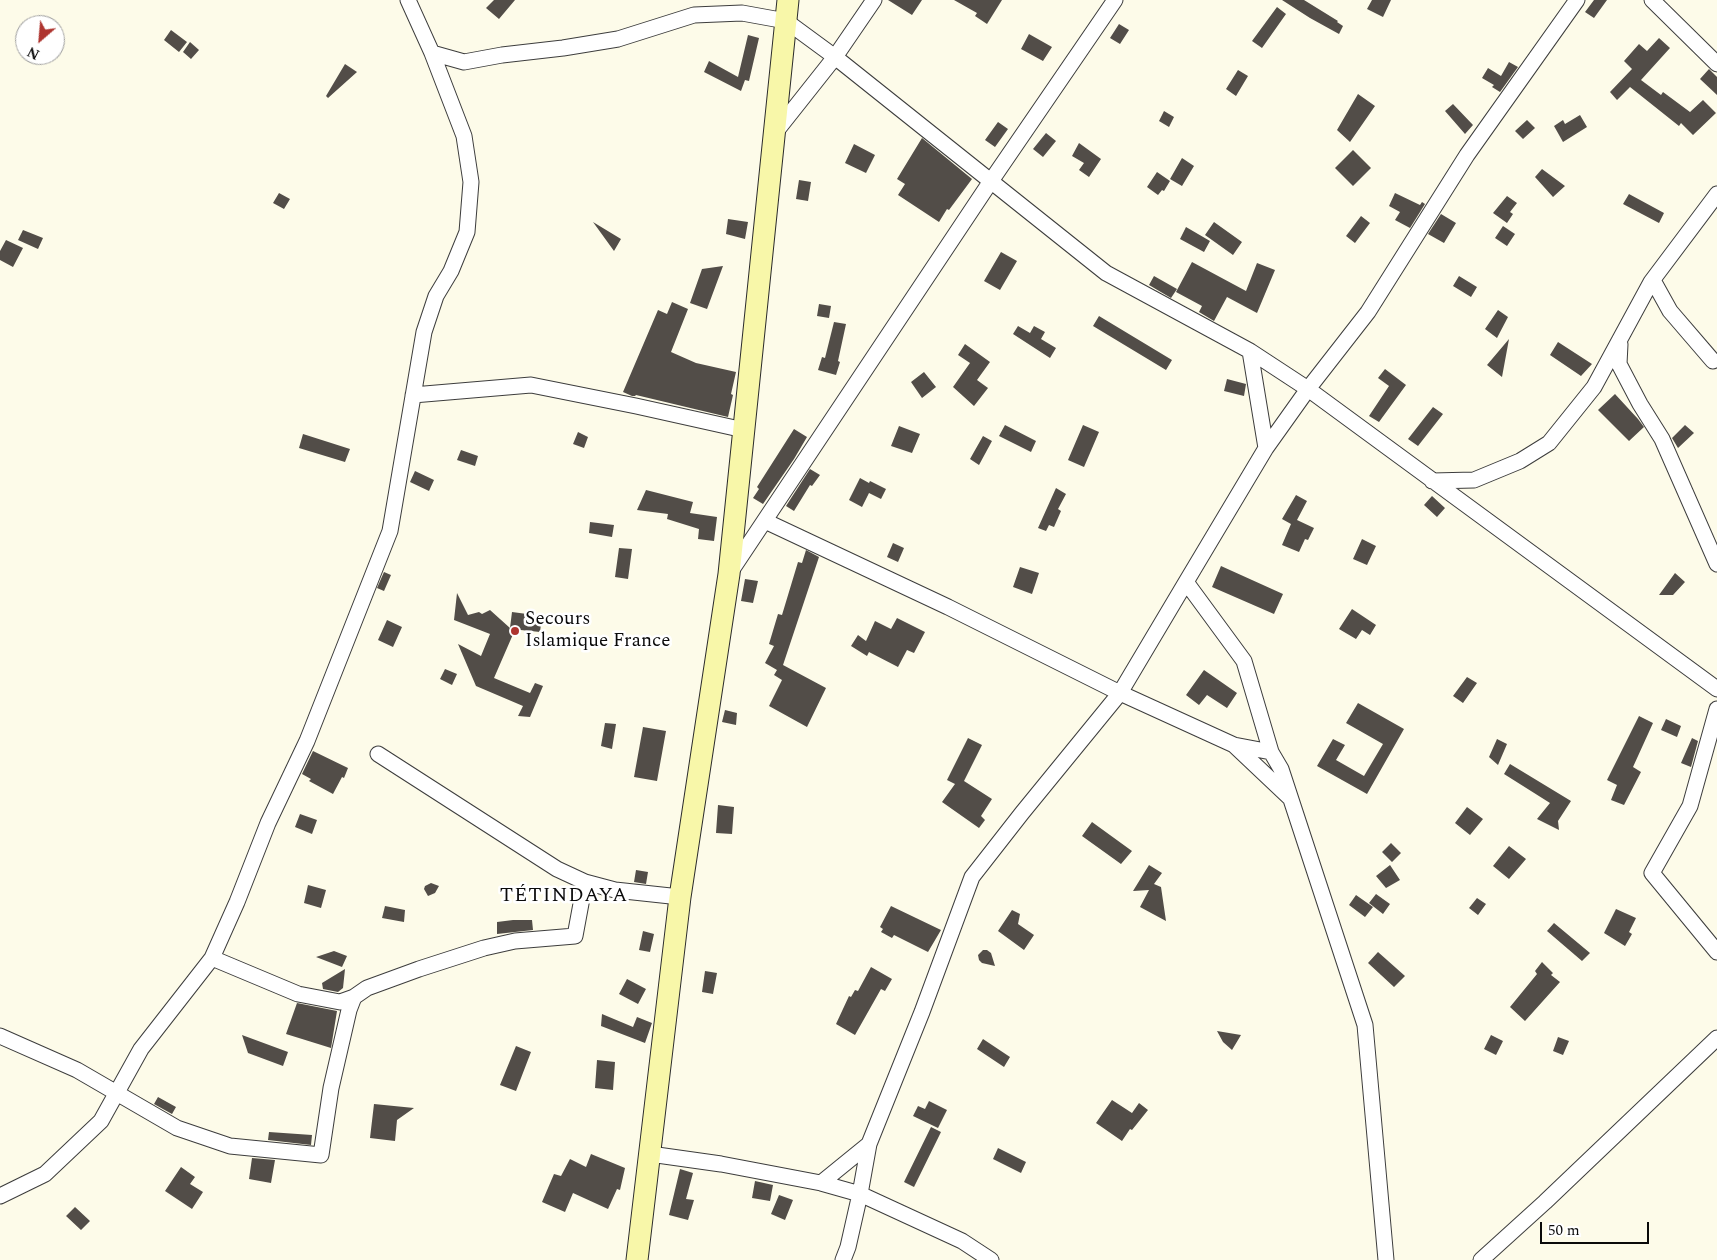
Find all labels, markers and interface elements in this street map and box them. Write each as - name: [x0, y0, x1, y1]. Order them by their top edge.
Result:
- north arrow: [15, 15, 65, 65]
- text: N: [24, 41, 43, 65]
- place label: Secours Islamique France: [525, 609, 670, 653]
- marker: Secours Islamique France: [509, 625, 521, 637]
- district label: TÉTINDAYA: [499, 885, 629, 909]
- scale bar: [1542, 1212, 1651, 1244]
- text: 50 m: [1548, 1219, 1580, 1242]

